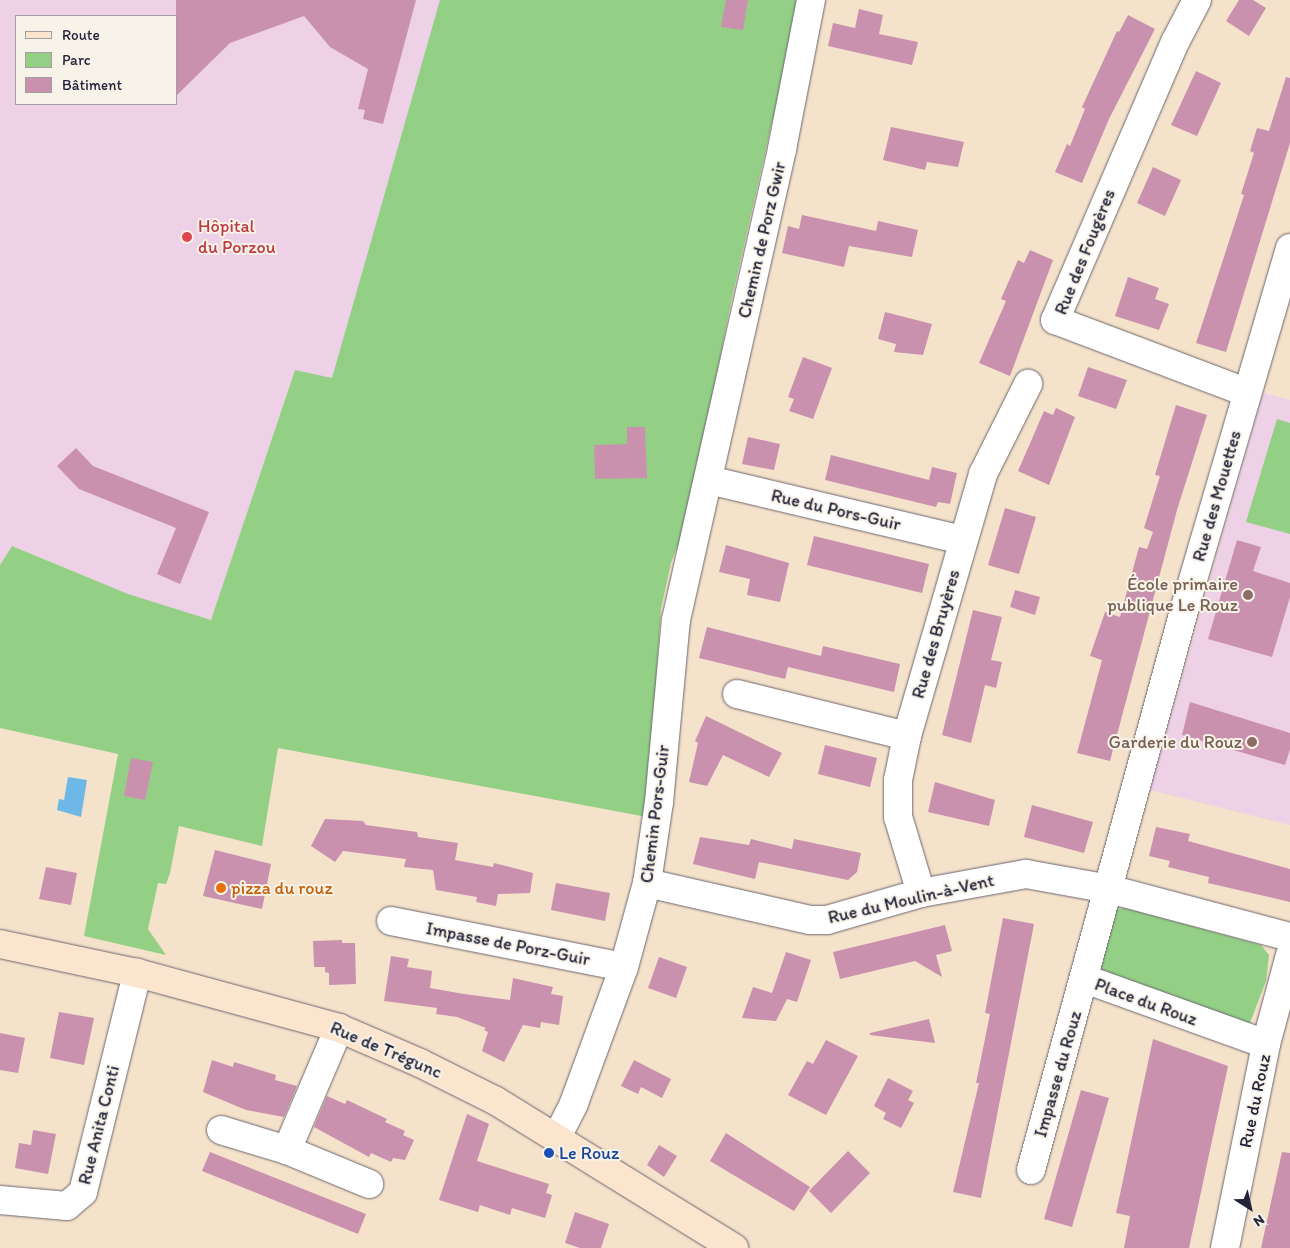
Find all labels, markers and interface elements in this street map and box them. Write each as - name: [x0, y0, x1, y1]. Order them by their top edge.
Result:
- legend: [15, 15, 178, 105]
- text: Route: [62, 26, 100, 44]
- text: Parc: [62, 51, 91, 69]
- text: Bâtiment: [62, 76, 122, 94]
- street label: Chemin de Porz Gwir: [733, 160, 791, 320]
- street label: Rue des Fougères: [1050, 186, 1120, 318]
- place label: Hôpital du Porzou: [198, 216, 275, 258]
- marker: Hôpital du Porzou: [180, 230, 194, 244]
- street label: Rue des Mouettes: [1188, 428, 1246, 564]
- street label: Rue du Pors-Guir: [769, 485, 903, 535]
- street label: Rue des Bruyères: [907, 567, 965, 701]
- place label: École primaire publique Le Rouz: [1108, 574, 1238, 616]
- marker: École primaire publique Le Rouz: [1242, 589, 1254, 601]
- place label: Garderie du Rouz: [1108, 731, 1242, 753]
- marker: Garderie du Rouz: [1246, 736, 1258, 748]
- street label: Chemin Pors-Guir: [636, 744, 674, 884]
- street label: Rue du Moulin-à-Vent: [826, 869, 996, 929]
- place label: pizza du rouz: [231, 877, 333, 899]
- marker: pizza du rouz: [215, 882, 227, 894]
- street label: Impasse de Porz-Guir: [424, 917, 592, 971]
- street label: Place du Rouz: [1092, 973, 1200, 1031]
- street label: Impasse du Rouz: [1030, 1008, 1086, 1140]
- street label: Rue de Trégunc: [327, 1017, 445, 1083]
- street label: Rue du Rouz: [1235, 1052, 1275, 1150]
- street label: Rue Anita Conti: [74, 1063, 124, 1187]
- place label: Le Rouz: [559, 1142, 619, 1164]
- marker: Le Rouz: [543, 1147, 555, 1159]
- north arrow: [1225, 1183, 1275, 1233]
- text: N: [1250, 1211, 1268, 1230]

